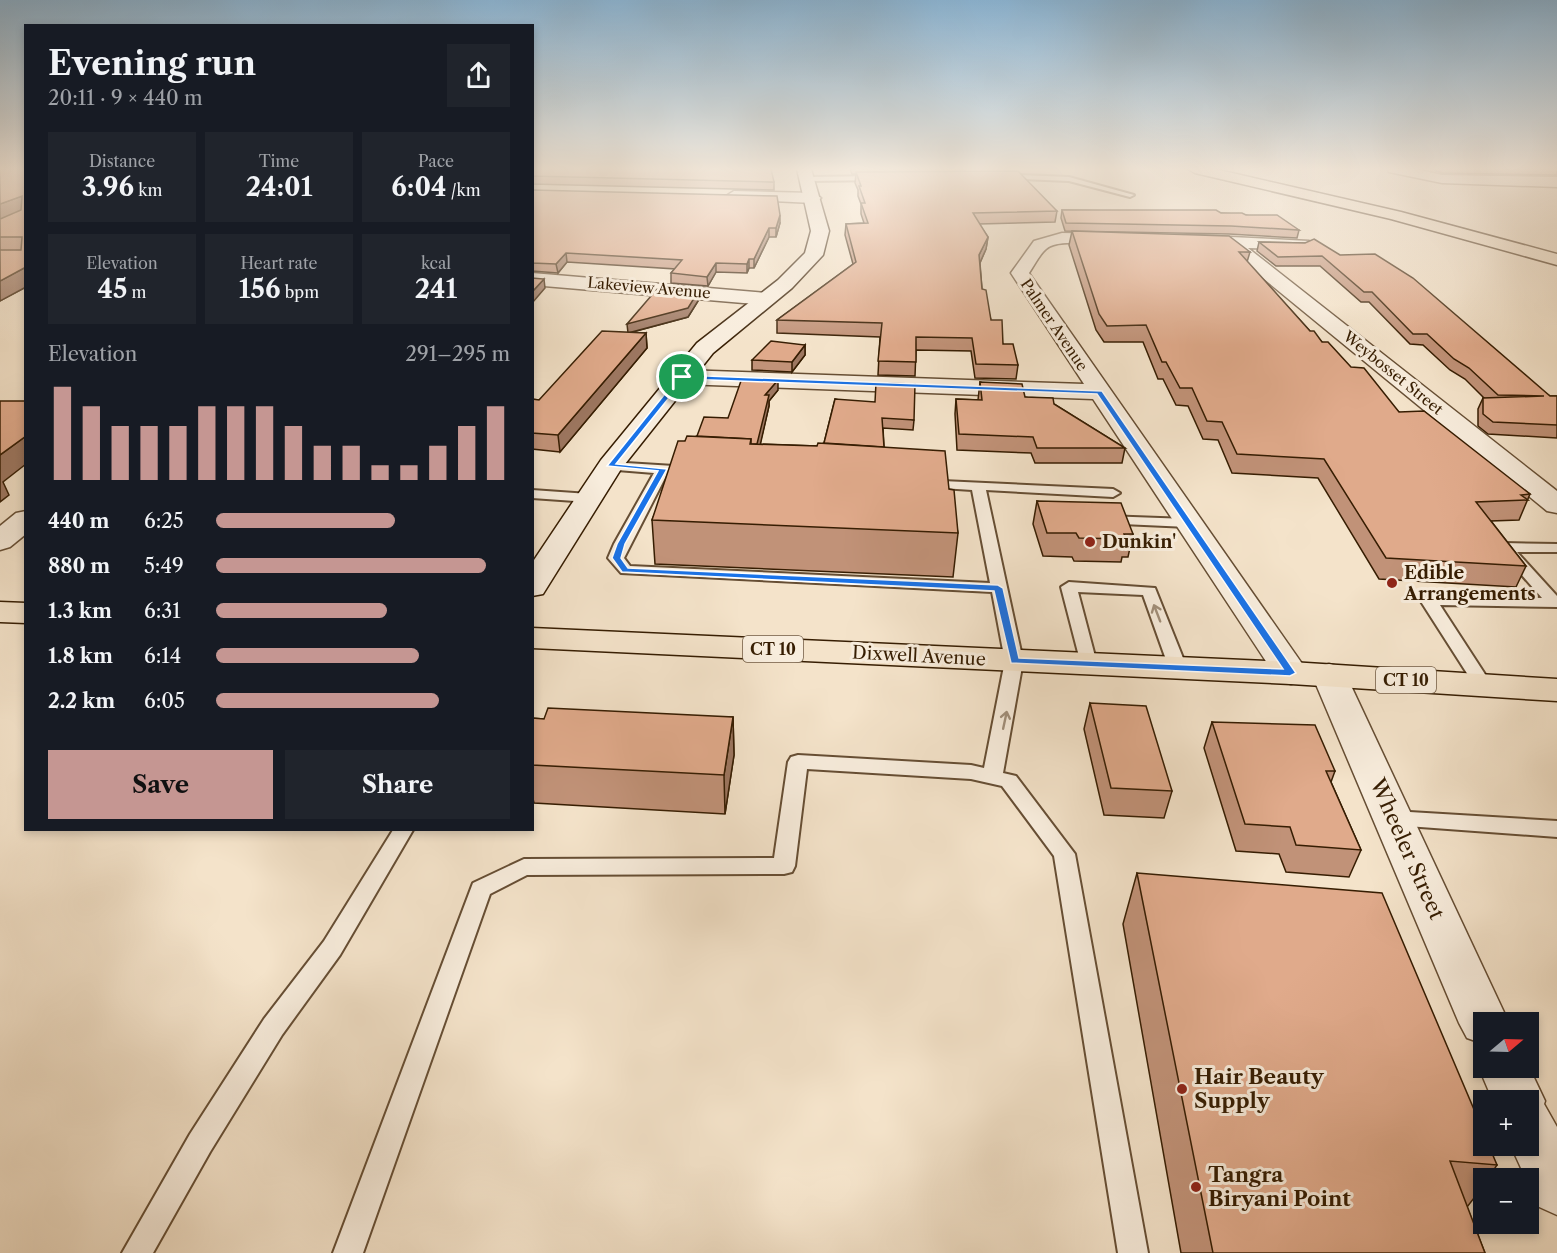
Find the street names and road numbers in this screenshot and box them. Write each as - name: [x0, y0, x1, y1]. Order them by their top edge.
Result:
- street label: Lakeview Avenue: [587, 273, 711, 302]
- street label: Palmer Avenue: [1017, 275, 1092, 374]
- street label: Weybosset Street: [1339, 326, 1448, 419]
- road number: CT 10: [743, 636, 803, 662]
- street label: Dixwell Avenue: [852, 642, 986, 670]
- road number: CT 10: [1376, 667, 1436, 693]
- street label: Wheeler Street: [1365, 773, 1450, 924]

